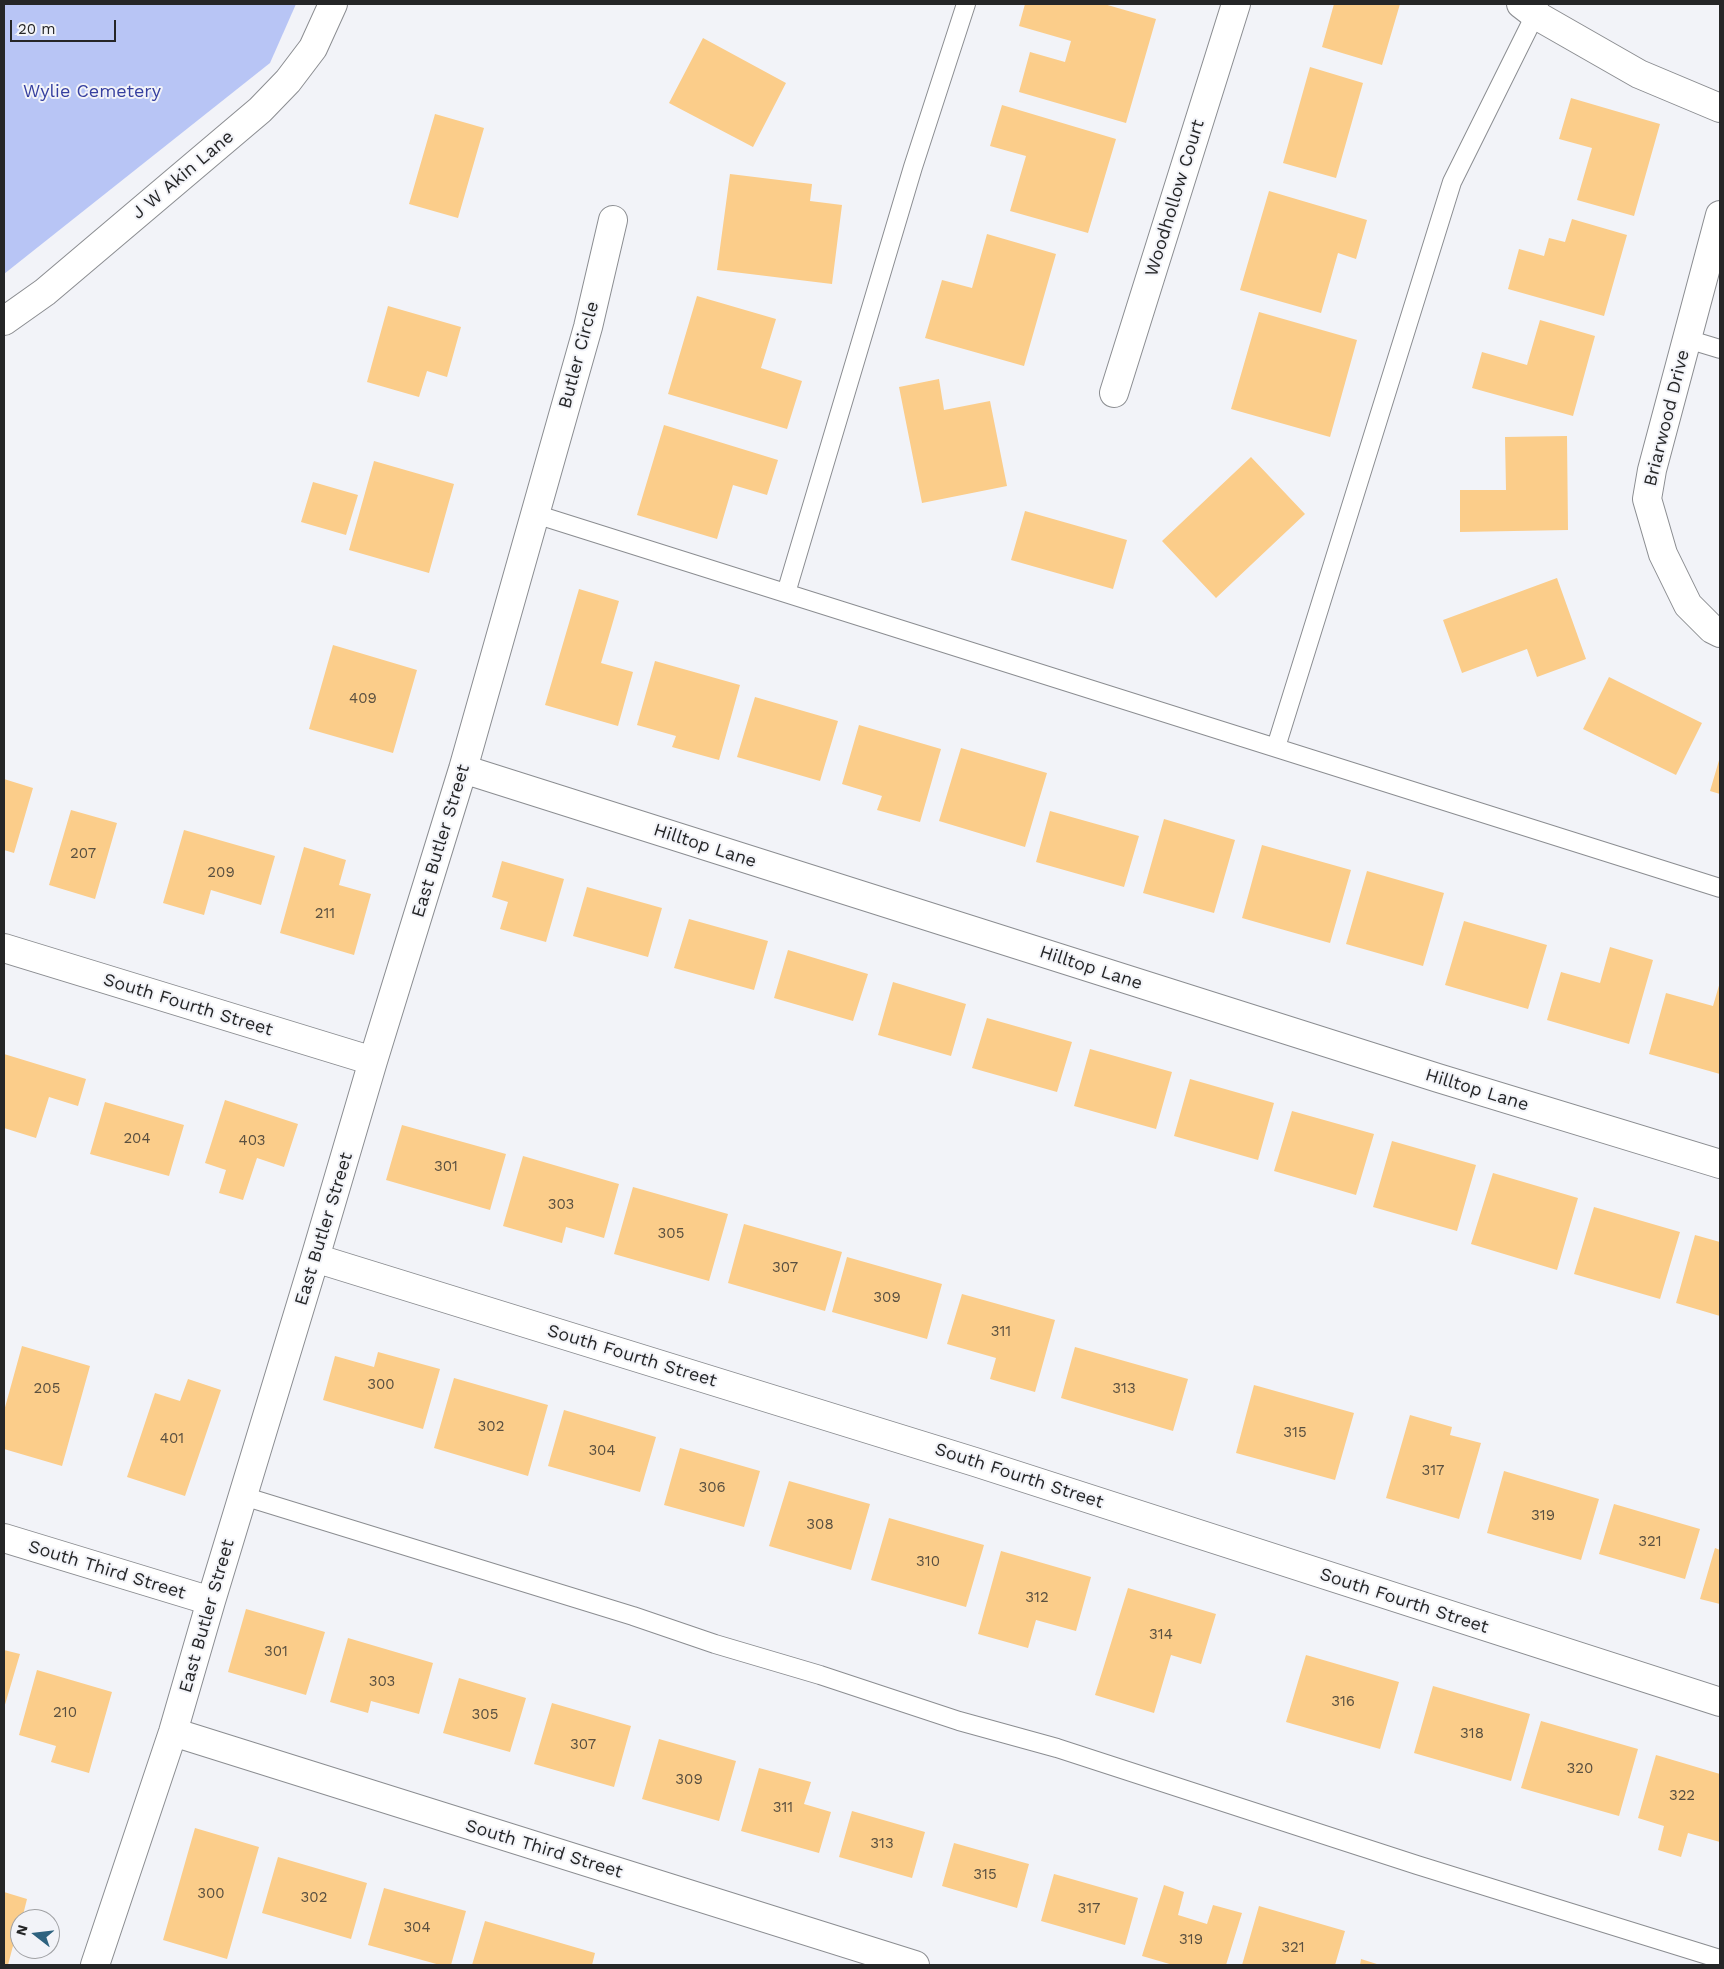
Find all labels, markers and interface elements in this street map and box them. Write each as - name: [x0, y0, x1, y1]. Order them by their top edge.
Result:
- scale bar: [12, 10, 119, 42]
- text: 20 m: [18, 20, 56, 38]
- park label: Wylie Cemetery: [23, 81, 161, 103]
- street label: Woodhollow Court: [1141, 117, 1209, 279]
- street label: J W Akin Lane: [128, 126, 238, 224]
- street label: Butler Circle: [554, 299, 604, 411]
- street label: Briarwood Drive: [1640, 347, 1694, 489]
- house number: 409: [349, 690, 377, 708]
- street label: East Butler Street: [407, 762, 475, 920]
- street label: Hilltop Lane: [651, 819, 759, 873]
- house number: 207: [70, 845, 96, 863]
- house number: 209: [207, 864, 235, 882]
- house number: 211: [315, 905, 335, 923]
- street label: Hilltop Lane: [1037, 941, 1145, 995]
- street label: South Fourth Street: [101, 969, 275, 1041]
- street label: Hilltop Lane: [1423, 1064, 1531, 1116]
- house number: 204: [123, 1130, 151, 1148]
- house number: 403: [239, 1132, 265, 1150]
- street label: East Butler Street: [290, 1150, 358, 1308]
- house number: 301: [434, 1158, 458, 1176]
- house number: 303: [548, 1196, 574, 1214]
- house number: 305: [658, 1225, 684, 1243]
- house number: 307: [772, 1259, 798, 1277]
- house number: 309: [873, 1289, 901, 1307]
- street label: South Fourth Street: [545, 1320, 719, 1392]
- house number: 311: [991, 1323, 1011, 1341]
- house number: 300: [367, 1376, 395, 1394]
- house number: 205: [34, 1380, 60, 1398]
- house number: 313: [1112, 1380, 1136, 1398]
- house number: 302: [478, 1418, 504, 1436]
- house number: 315: [1283, 1424, 1307, 1442]
- house number: 401: [160, 1430, 184, 1448]
- street label: South Fourth Street: [932, 1439, 1106, 1513]
- house number: 304: [588, 1442, 616, 1460]
- house number: 317: [1421, 1462, 1445, 1480]
- house number: 306: [698, 1479, 726, 1497]
- house number: 319: [1531, 1507, 1555, 1525]
- house number: 308: [806, 1516, 834, 1534]
- house number: 321: [1638, 1533, 1662, 1551]
- street label: South Third Street: [26, 1536, 188, 1604]
- street label: East Butler Street: [175, 1537, 239, 1695]
- house number: 310: [916, 1553, 940, 1571]
- street label: South Fourth Street: [1317, 1564, 1491, 1638]
- house number: 312: [1025, 1589, 1049, 1607]
- house number: 314: [1149, 1626, 1173, 1644]
- house number: 301: [264, 1643, 288, 1661]
- house number: 303: [369, 1673, 395, 1691]
- house number: 316: [1331, 1693, 1355, 1711]
- house number: 210: [53, 1704, 77, 1722]
- house number: 305: [472, 1706, 498, 1724]
- house number: 318: [1460, 1725, 1484, 1743]
- house number: 307: [570, 1736, 596, 1754]
- house number: 320: [1567, 1760, 1593, 1778]
- house number: 309: [675, 1771, 703, 1789]
- house number: 322: [1669, 1787, 1695, 1805]
- house number: 311: [773, 1799, 793, 1817]
- street label: South Third Street: [463, 1815, 625, 1883]
- house number: 313: [870, 1835, 894, 1853]
- house number: 315: [973, 1866, 997, 1884]
- house number: 300: [197, 1885, 225, 1903]
- house number: 302: [301, 1889, 327, 1907]
- house number: 317: [1077, 1900, 1101, 1918]
- north arrow: [10, 1909, 60, 1959]
- house number: 304: [403, 1919, 431, 1937]
- text: N: [12, 1923, 31, 1937]
- house number: 319: [1179, 1931, 1203, 1949]
- house number: 321: [1281, 1939, 1305, 1957]

